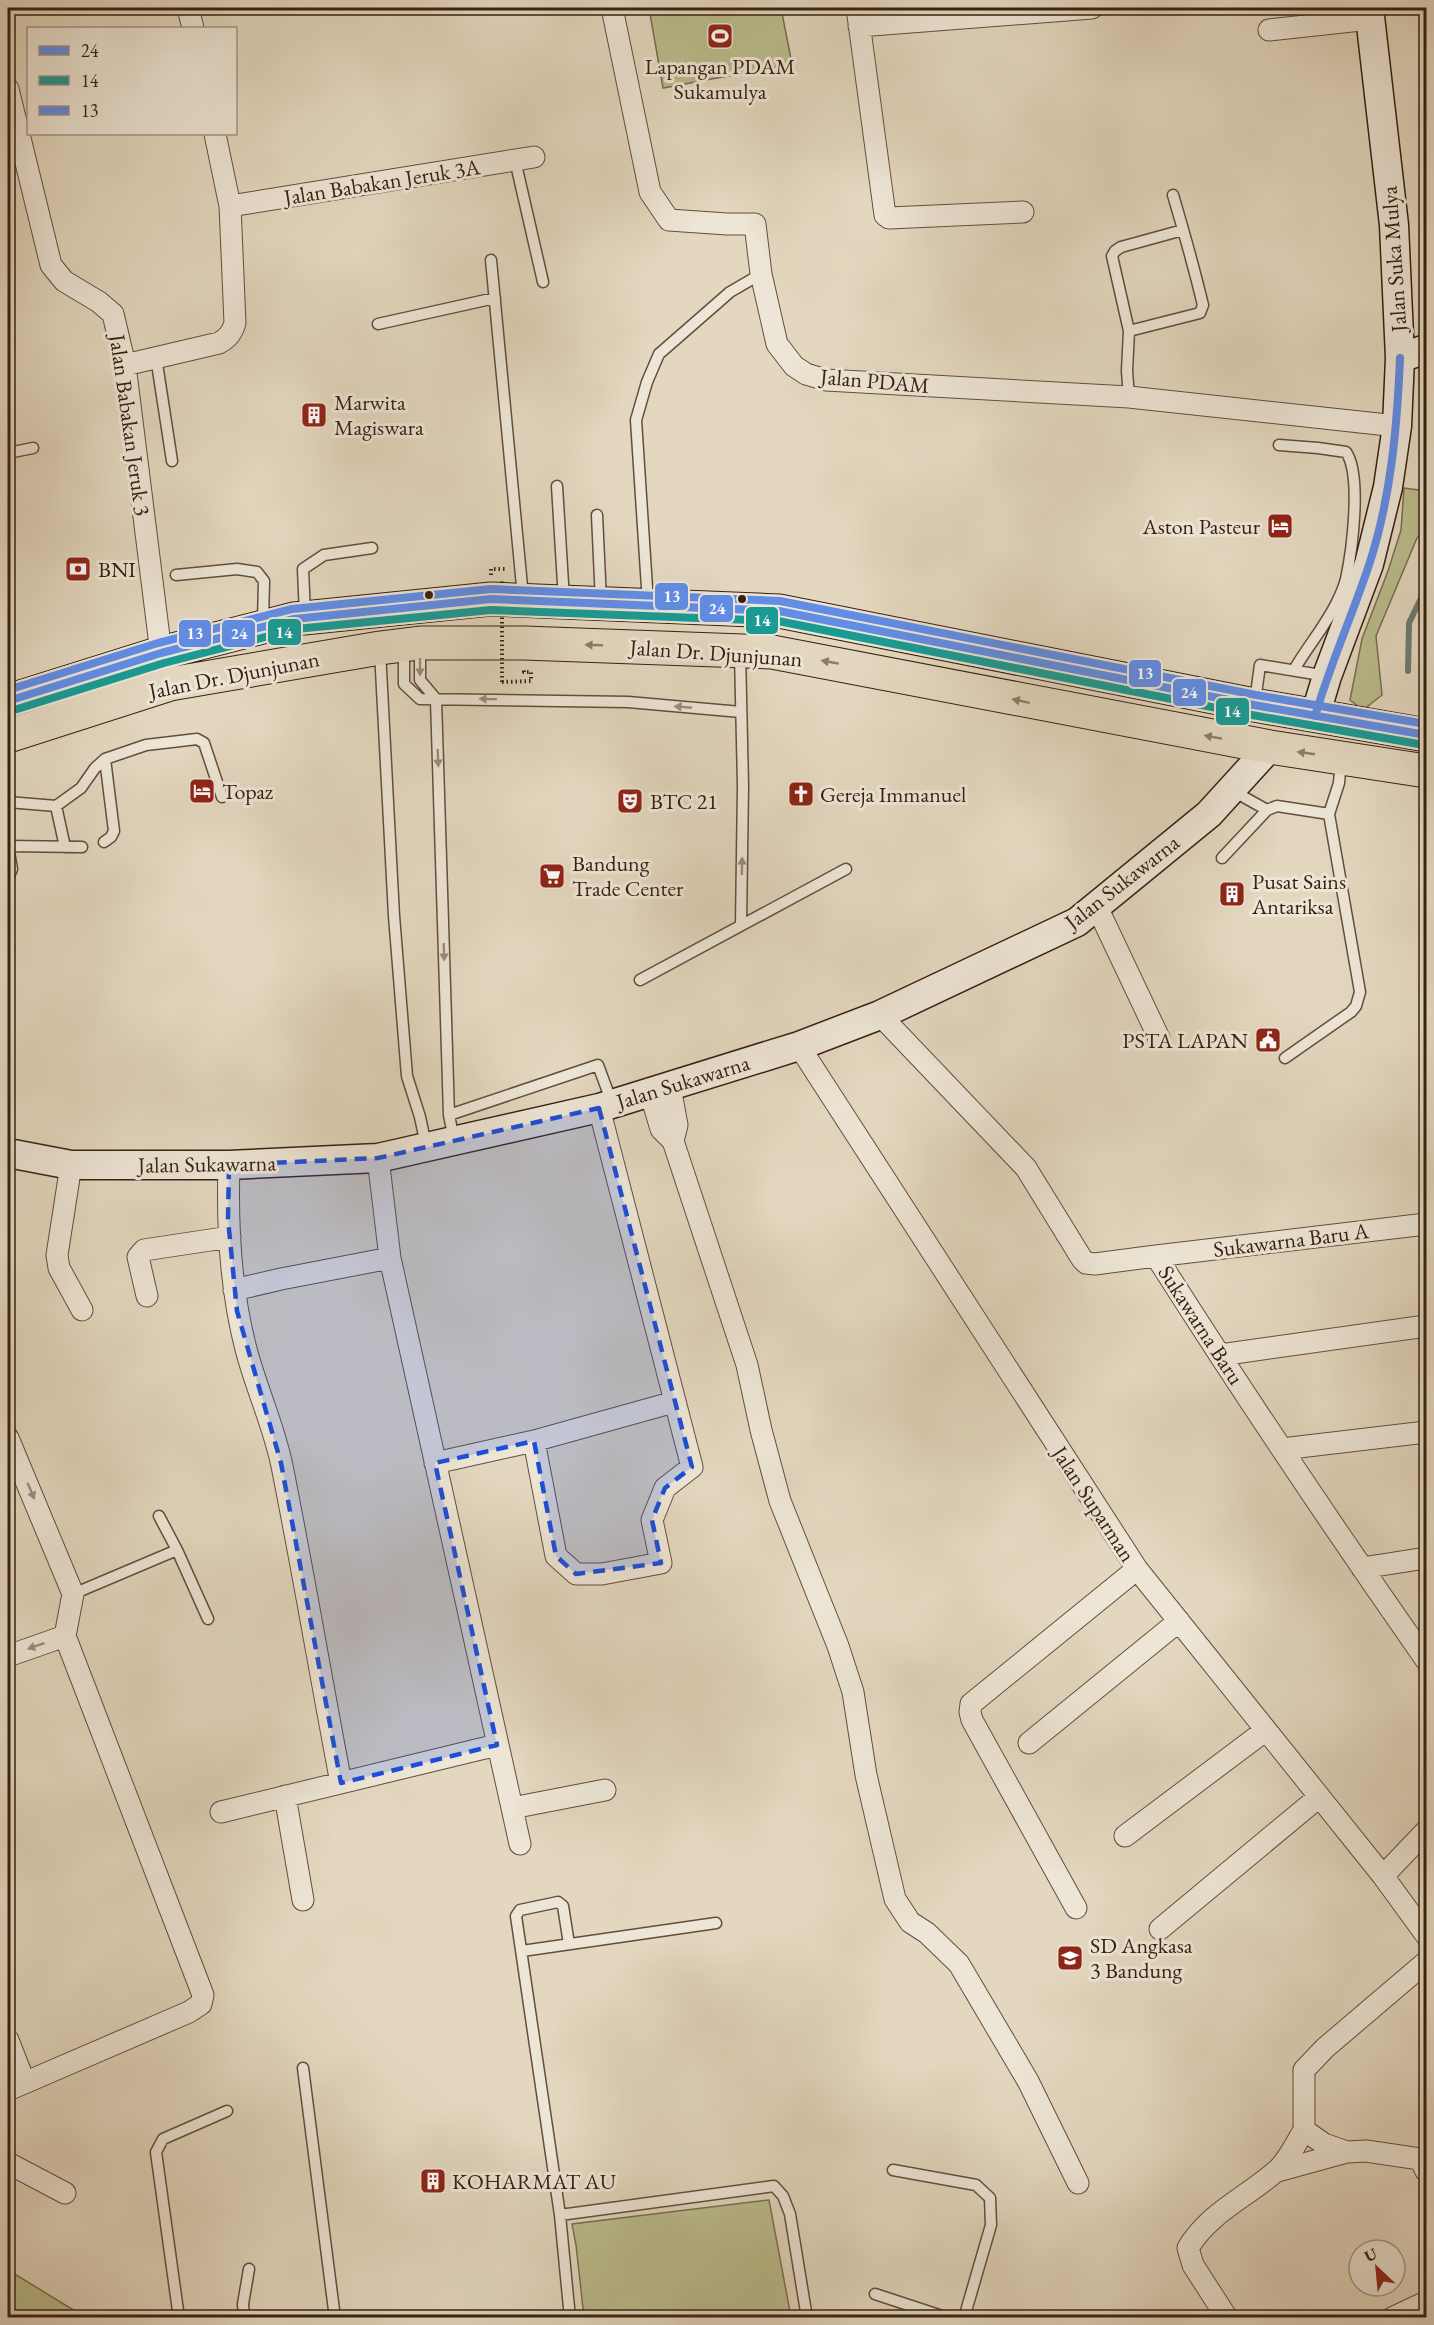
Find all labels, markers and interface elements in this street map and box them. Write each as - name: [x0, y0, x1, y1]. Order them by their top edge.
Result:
- sports icon: Lapangan PDAM Sukamulya: [705, 21, 735, 51]
- legend: [27, 27, 237, 135]
- text: 24: [81, 39, 99, 62]
- place label: Lapangan PDAM Sukamulya: [645, 52, 795, 106]
- text: 14: [81, 69, 99, 92]
- text: 13: [81, 99, 98, 122]
- street label: Jalan Babakan Jeruk 3A: [280, 152, 483, 212]
- street label: Jalan Suka Mulya: [1374, 185, 1414, 335]
- street label: Jalan Babakan Jeruk 3: [103, 330, 157, 518]
- street label: Jalan PDAM: [817, 362, 931, 400]
- place label: Marwita Magiswara: [334, 388, 424, 442]
- building icon: Marwita Magiswara: [299, 400, 329, 430]
- hotel icon: Aston Pasteur: [1265, 511, 1295, 541]
- place label: Aston Pasteur: [1141, 512, 1261, 541]
- bank icon: BNI: [63, 554, 93, 584]
- place label: BNI: [98, 555, 136, 584]
- line badge: 13: [654, 582, 689, 611]
- text: 13: [664, 586, 680, 607]
- unlabelled marker: [423, 589, 435, 601]
- unlabelled marker: [736, 593, 748, 605]
- line badge: 24: [699, 594, 734, 623]
- text: 24: [709, 598, 726, 619]
- line badge: 14: [745, 606, 779, 635]
- text: 14: [754, 610, 771, 631]
- line badge: 14: [267, 618, 302, 646]
- line badge: 13: [178, 619, 212, 648]
- line badge: 24: [221, 619, 256, 648]
- text: 14: [276, 622, 293, 643]
- text: 13: [187, 623, 203, 644]
- text: 24: [231, 623, 248, 644]
- street label: Jalan Dr. Djunjunan: [627, 632, 804, 674]
- one-way arrow: [584, 641, 603, 650]
- street label: Jalan Dr. Djunjunan: [144, 644, 322, 706]
- one-way arrow: [415, 658, 425, 677]
- one-way arrow: [820, 658, 839, 667]
- line badge: 13: [1128, 659, 1162, 688]
- text: 13: [1137, 663, 1153, 684]
- line badge: 24: [1172, 678, 1207, 707]
- text: 24: [1181, 682, 1198, 703]
- one-way arrow: [479, 694, 498, 704]
- one-way arrow: [1011, 696, 1030, 705]
- line badge: 14: [1215, 697, 1250, 726]
- text: 14: [1224, 701, 1241, 722]
- one-way arrow: [673, 702, 692, 712]
- one-way arrow: [1203, 732, 1222, 741]
- one-way arrow: [434, 748, 443, 767]
- one-way arrow: [1297, 748, 1316, 757]
- hotel icon: Topaz: [187, 776, 217, 806]
- place label: Topaz: [222, 777, 274, 806]
- church icon: Gereja Immanuel: [786, 779, 816, 809]
- place label: Gereja Immanuel: [820, 780, 966, 809]
- theatre icon: BTC 21: [615, 786, 645, 816]
- place label: BTC 21: [650, 787, 718, 816]
- street label: Jalan Sukawarna: [1057, 828, 1186, 937]
- place label: Bandung Trade Center: [572, 849, 684, 903]
- one-way arrow: [737, 856, 747, 875]
- supermarket icon: Bandung Trade Center: [537, 861, 567, 891]
- place label: Pusat Sains Antariksa: [1251, 867, 1346, 921]
- building icon: Pusat Sains Antariksa: [1217, 879, 1247, 909]
- one-way arrow: [440, 943, 449, 962]
- public building icon: PSTA LAPAN: [1253, 1025, 1283, 1055]
- place label: PSTA LAPAN: [1122, 1026, 1249, 1055]
- street label: Jalan Sukawarna: [611, 1048, 753, 1117]
- street label: Jalan Sukawarna: [136, 1148, 276, 1180]
- street label: Sukawarna Baru A: [1212, 1216, 1371, 1264]
- street label: Sukawarna Baru: [1152, 1260, 1251, 1391]
- street label: Jalan Suparman: [1045, 1439, 1143, 1568]
- one-way arrow: [26, 1483, 36, 1501]
- one-way arrow: [27, 1642, 45, 1651]
- place label: SD Angkasa 3 Bandung: [1090, 1931, 1193, 1985]
- school or university icon: SD Angkasa 3 Bandung: [1055, 1943, 1085, 1973]
- building icon: KOHARMAT AU: [418, 2166, 448, 2196]
- place label: KOHARMAT AU: [452, 2167, 617, 2196]
- north arrow: [1347, 2238, 1407, 2298]
- text: U: [1361, 2243, 1381, 2267]

